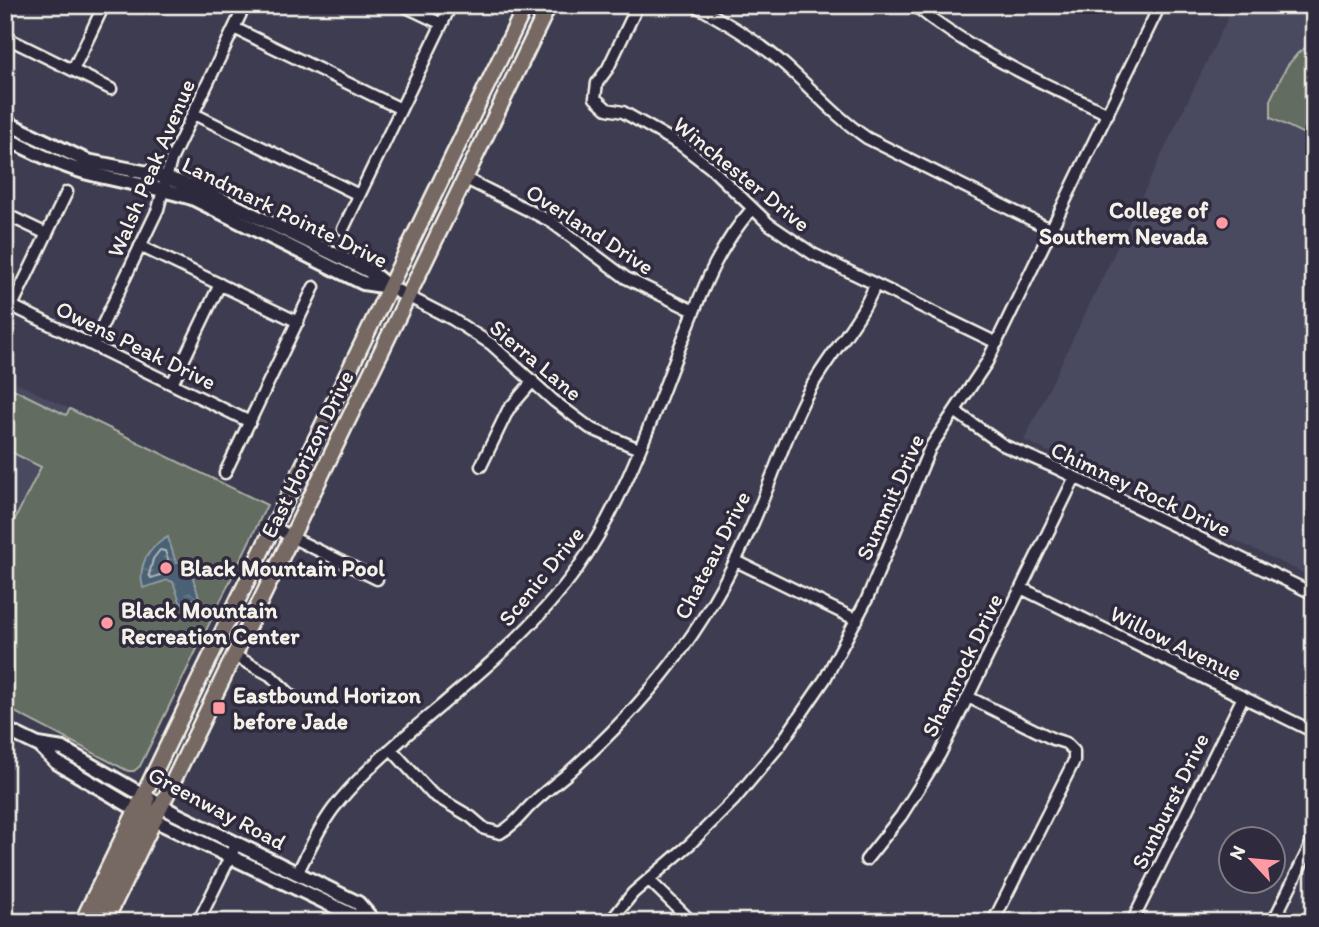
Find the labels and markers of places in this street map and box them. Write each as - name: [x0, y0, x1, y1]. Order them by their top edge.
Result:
- place label: College of Southern Nevada: [1039, 196, 1209, 250]
- marker: College of Southern Nevada: [1214, 215, 1230, 231]
- place label: Black Mountain Pool: [180, 554, 385, 582]
- marker: Black Mountain Pool: [158, 560, 174, 576]
- place label: Black Mountain Recreation Center: [121, 596, 300, 650]
- marker: Black Mountain Recreation Center: [99, 615, 115, 631]
- place label: Eastbound Horizon before Jade: [233, 681, 422, 735]
- marker: Eastbound Horizon before Jade: [211, 700, 227, 716]

